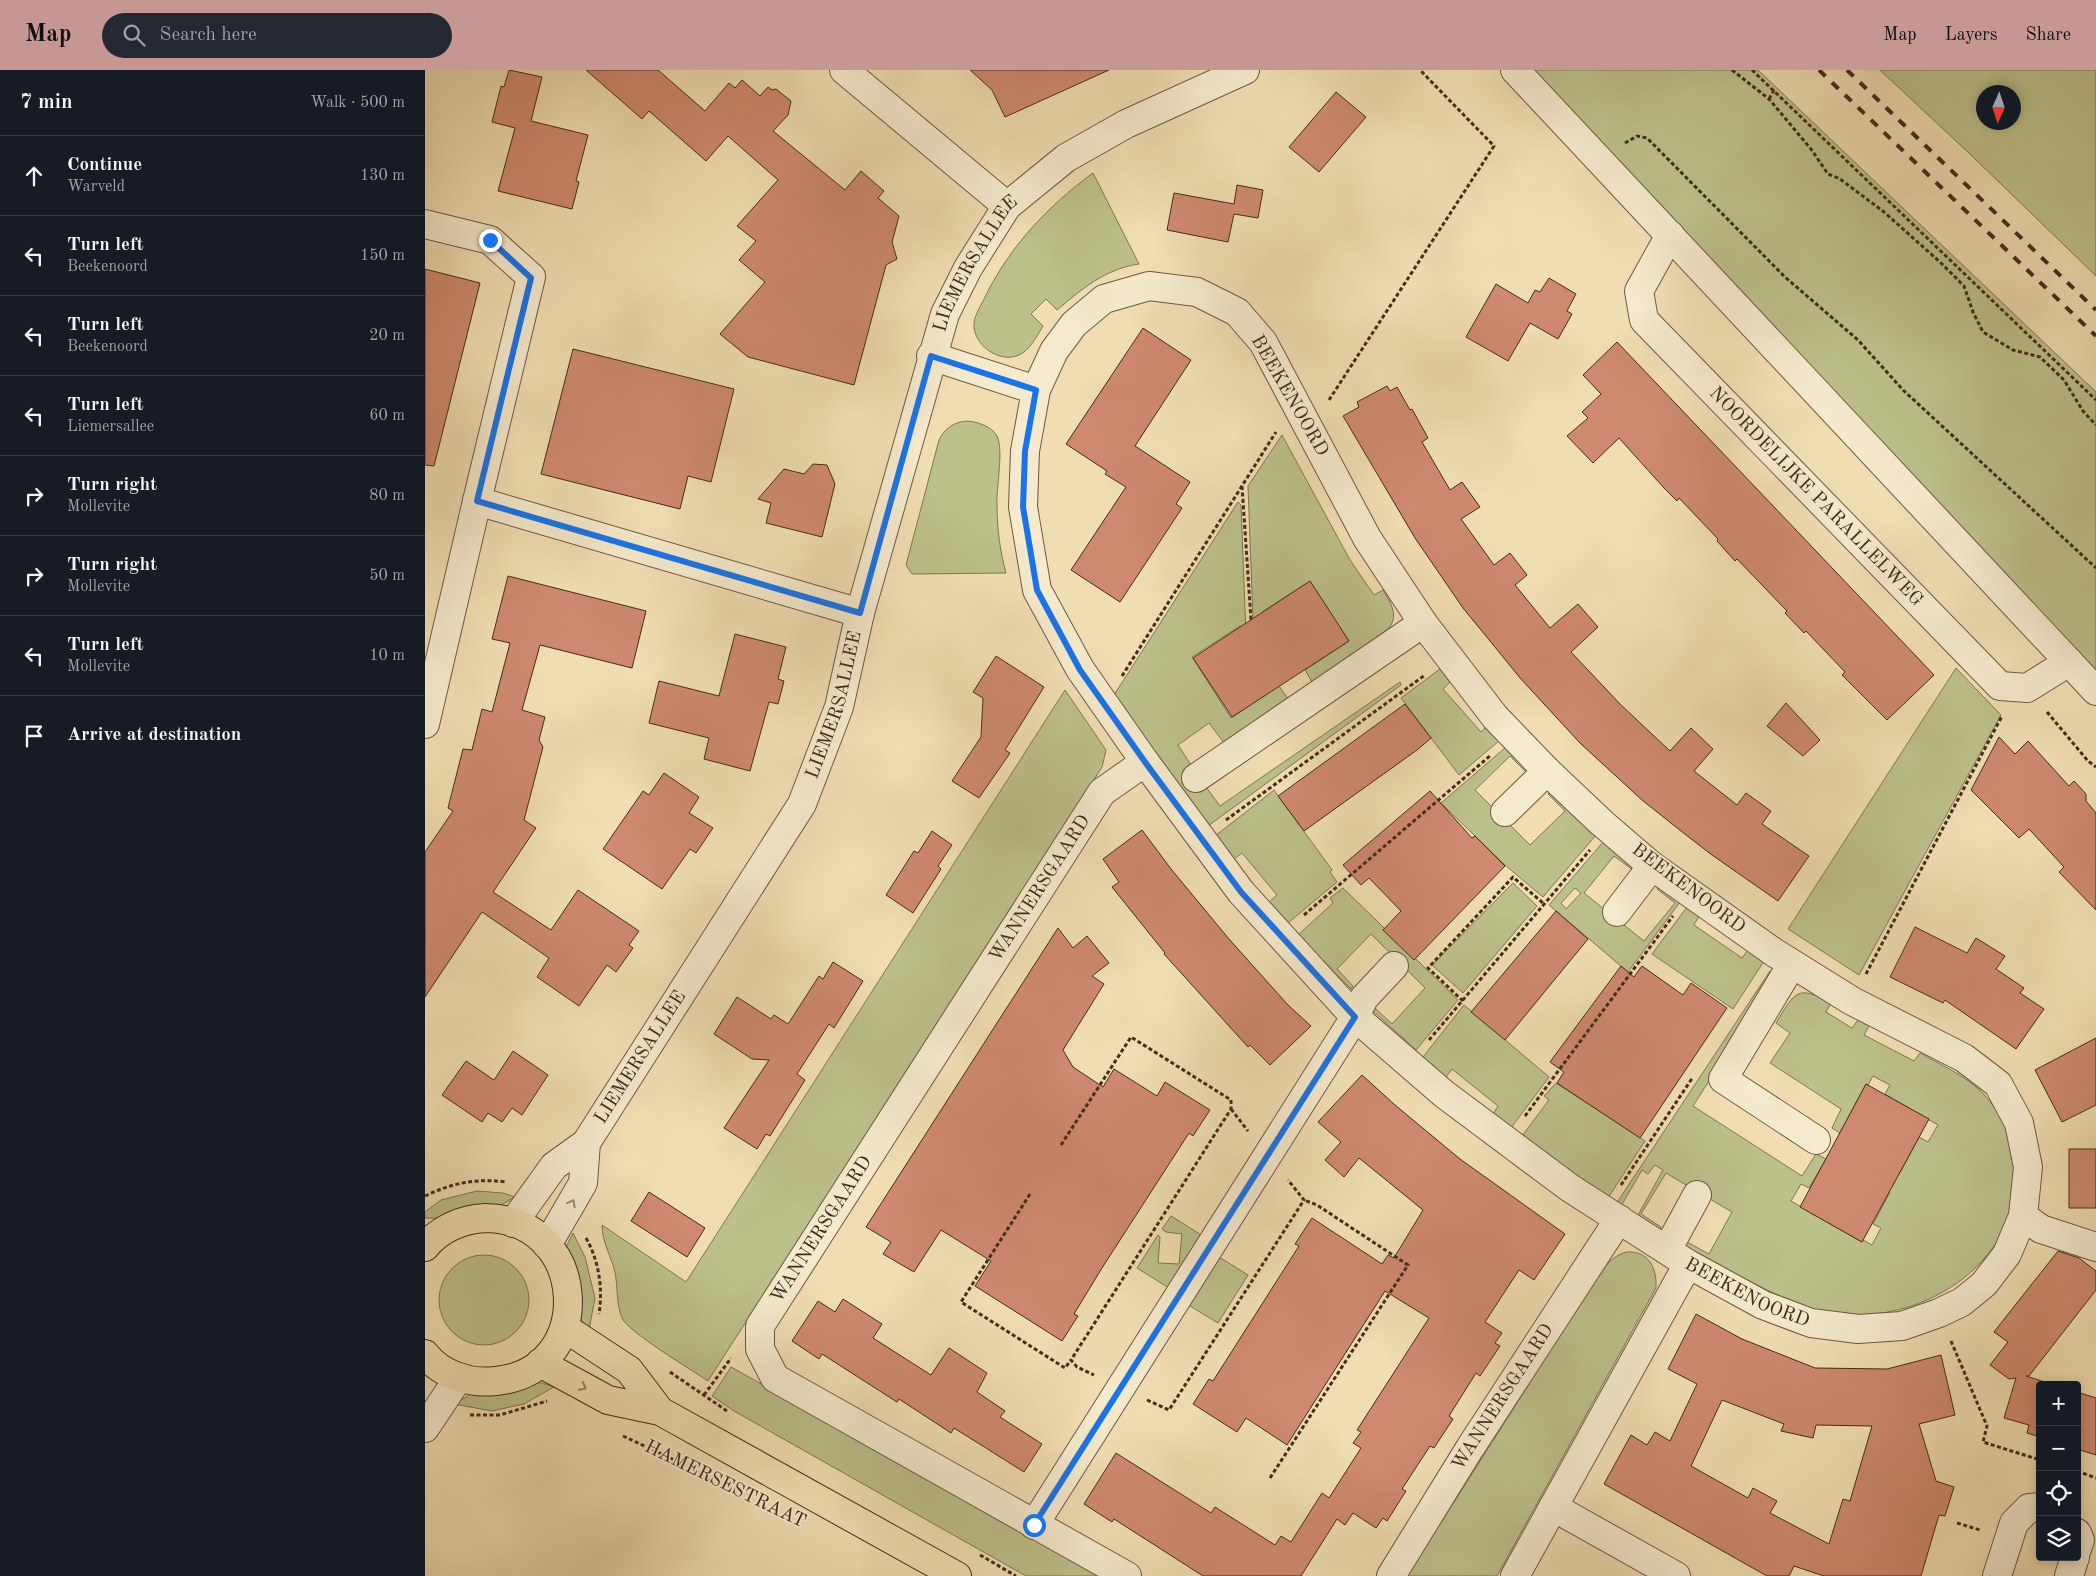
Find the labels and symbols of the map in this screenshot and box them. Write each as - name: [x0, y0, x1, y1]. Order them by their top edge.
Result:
- north arrow: [1976, 85, 2021, 130]
- street label: LIEMERSALLEE: [931, 192, 1021, 334]
- route end: [479, 229, 502, 252]
- street label: BEEKENOORD: [1247, 332, 1331, 460]
- street label: NOORDELIJKE PARALLELWEG: [1705, 383, 1927, 610]
- street label: LIEMERSALLEE: [803, 629, 865, 782]
- street label: WANNERSGAARD: [986, 812, 1094, 965]
- street label: BEEKENOORD: [1628, 840, 1748, 938]
- street label: LIEMERSALLEE: [591, 988, 690, 1127]
- street label: WANNERSGAARD: [768, 1153, 876, 1306]
- one-way arrow: [566, 1199, 576, 1208]
- street label: BEEKENOORD: [1681, 1255, 1812, 1331]
- street label: WANNERSGAARD: [1449, 1321, 1557, 1474]
- one-way arrow: [578, 1381, 587, 1391]
- street label: HAMERSESTRAAT: [641, 1438, 809, 1532]
- route start: [1023, 1514, 1046, 1537]

